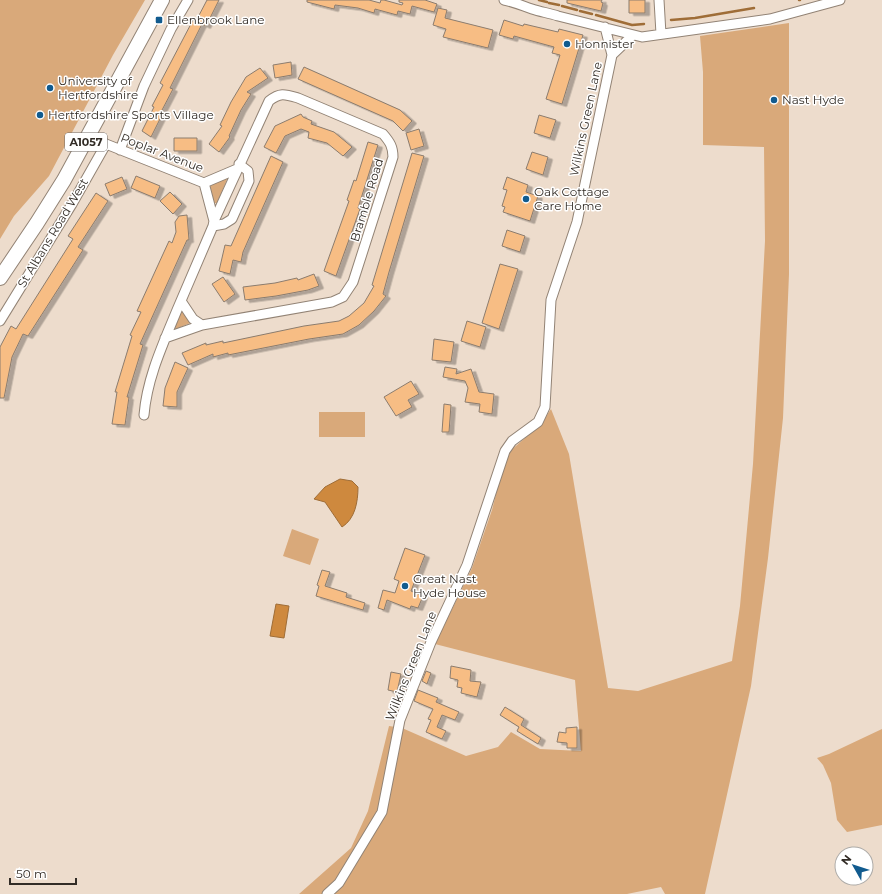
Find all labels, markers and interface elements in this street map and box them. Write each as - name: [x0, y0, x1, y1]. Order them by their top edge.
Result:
- place label: Ellenbrook Lane: [167, 12, 265, 27]
- marker: Ellenbrook Lane: [154, 15, 164, 25]
- place label: Honnister: [575, 36, 634, 51]
- marker: Honnister: [562, 39, 572, 49]
- street label: Wilkins Green Lane: [566, 60, 605, 177]
- place label: University of Hertfordshire: [58, 73, 138, 102]
- marker: University of Hertfordshire: [45, 83, 55, 93]
- place label: Nast Hyde: [782, 92, 844, 107]
- marker: Nast Hyde: [769, 95, 779, 105]
- place label: Hertfordshire Sports Village: [48, 107, 214, 122]
- marker: Hertfordshire Sports Village: [35, 110, 45, 120]
- street label: Poplar Avenue: [119, 130, 206, 175]
- road number: A1057: [65, 133, 107, 151]
- street label: Bramble Road: [347, 156, 386, 243]
- street label: St Albans Road West: [14, 175, 91, 290]
- place label: Oak Cottage Care Home: [534, 184, 609, 213]
- marker: Oak Cottage Care Home: [521, 194, 531, 204]
- place label: Great Nast Hyde House: [413, 571, 486, 600]
- marker: Great Nast Hyde House: [400, 581, 410, 591]
- street label: Wilkins Green Lane: [382, 609, 439, 723]
- north arrow: [834, 846, 874, 886]
- text: N: [838, 852, 854, 868]
- scale bar: [10, 860, 76, 886]
- text: 50 m: [16, 866, 47, 881]

